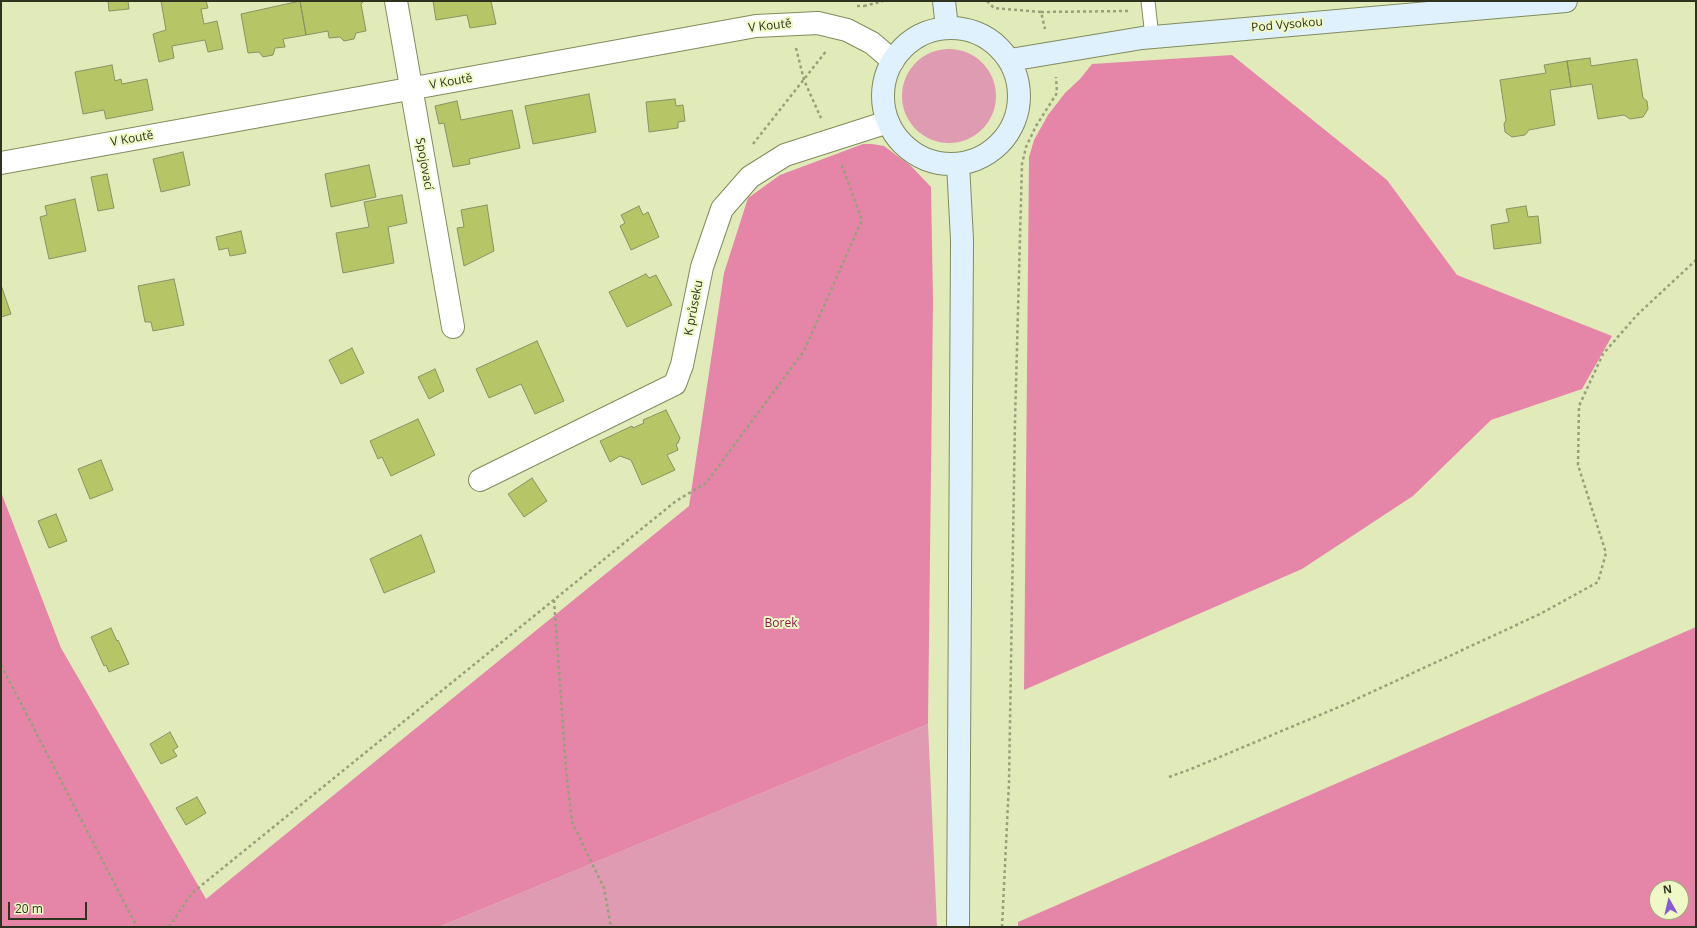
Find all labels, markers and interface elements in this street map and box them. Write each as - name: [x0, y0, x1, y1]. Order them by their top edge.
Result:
- street label: Pod Vysokou: [1251, 15, 1323, 35]
- street label: V Koutě: [748, 17, 792, 35]
- street label: V Koutě: [428, 71, 474, 93]
- street label: V Koutě: [109, 128, 155, 150]
- street label: Spojovací: [412, 137, 436, 191]
- street label: K průseku: [682, 279, 706, 337]
- park label: Borek: [765, 617, 797, 631]
- north arrow: [1649, 880, 1689, 920]
- text: N: [1662, 881, 1673, 897]
- scale bar: [10, 894, 89, 920]
- text: 20 m: [15, 900, 43, 917]

